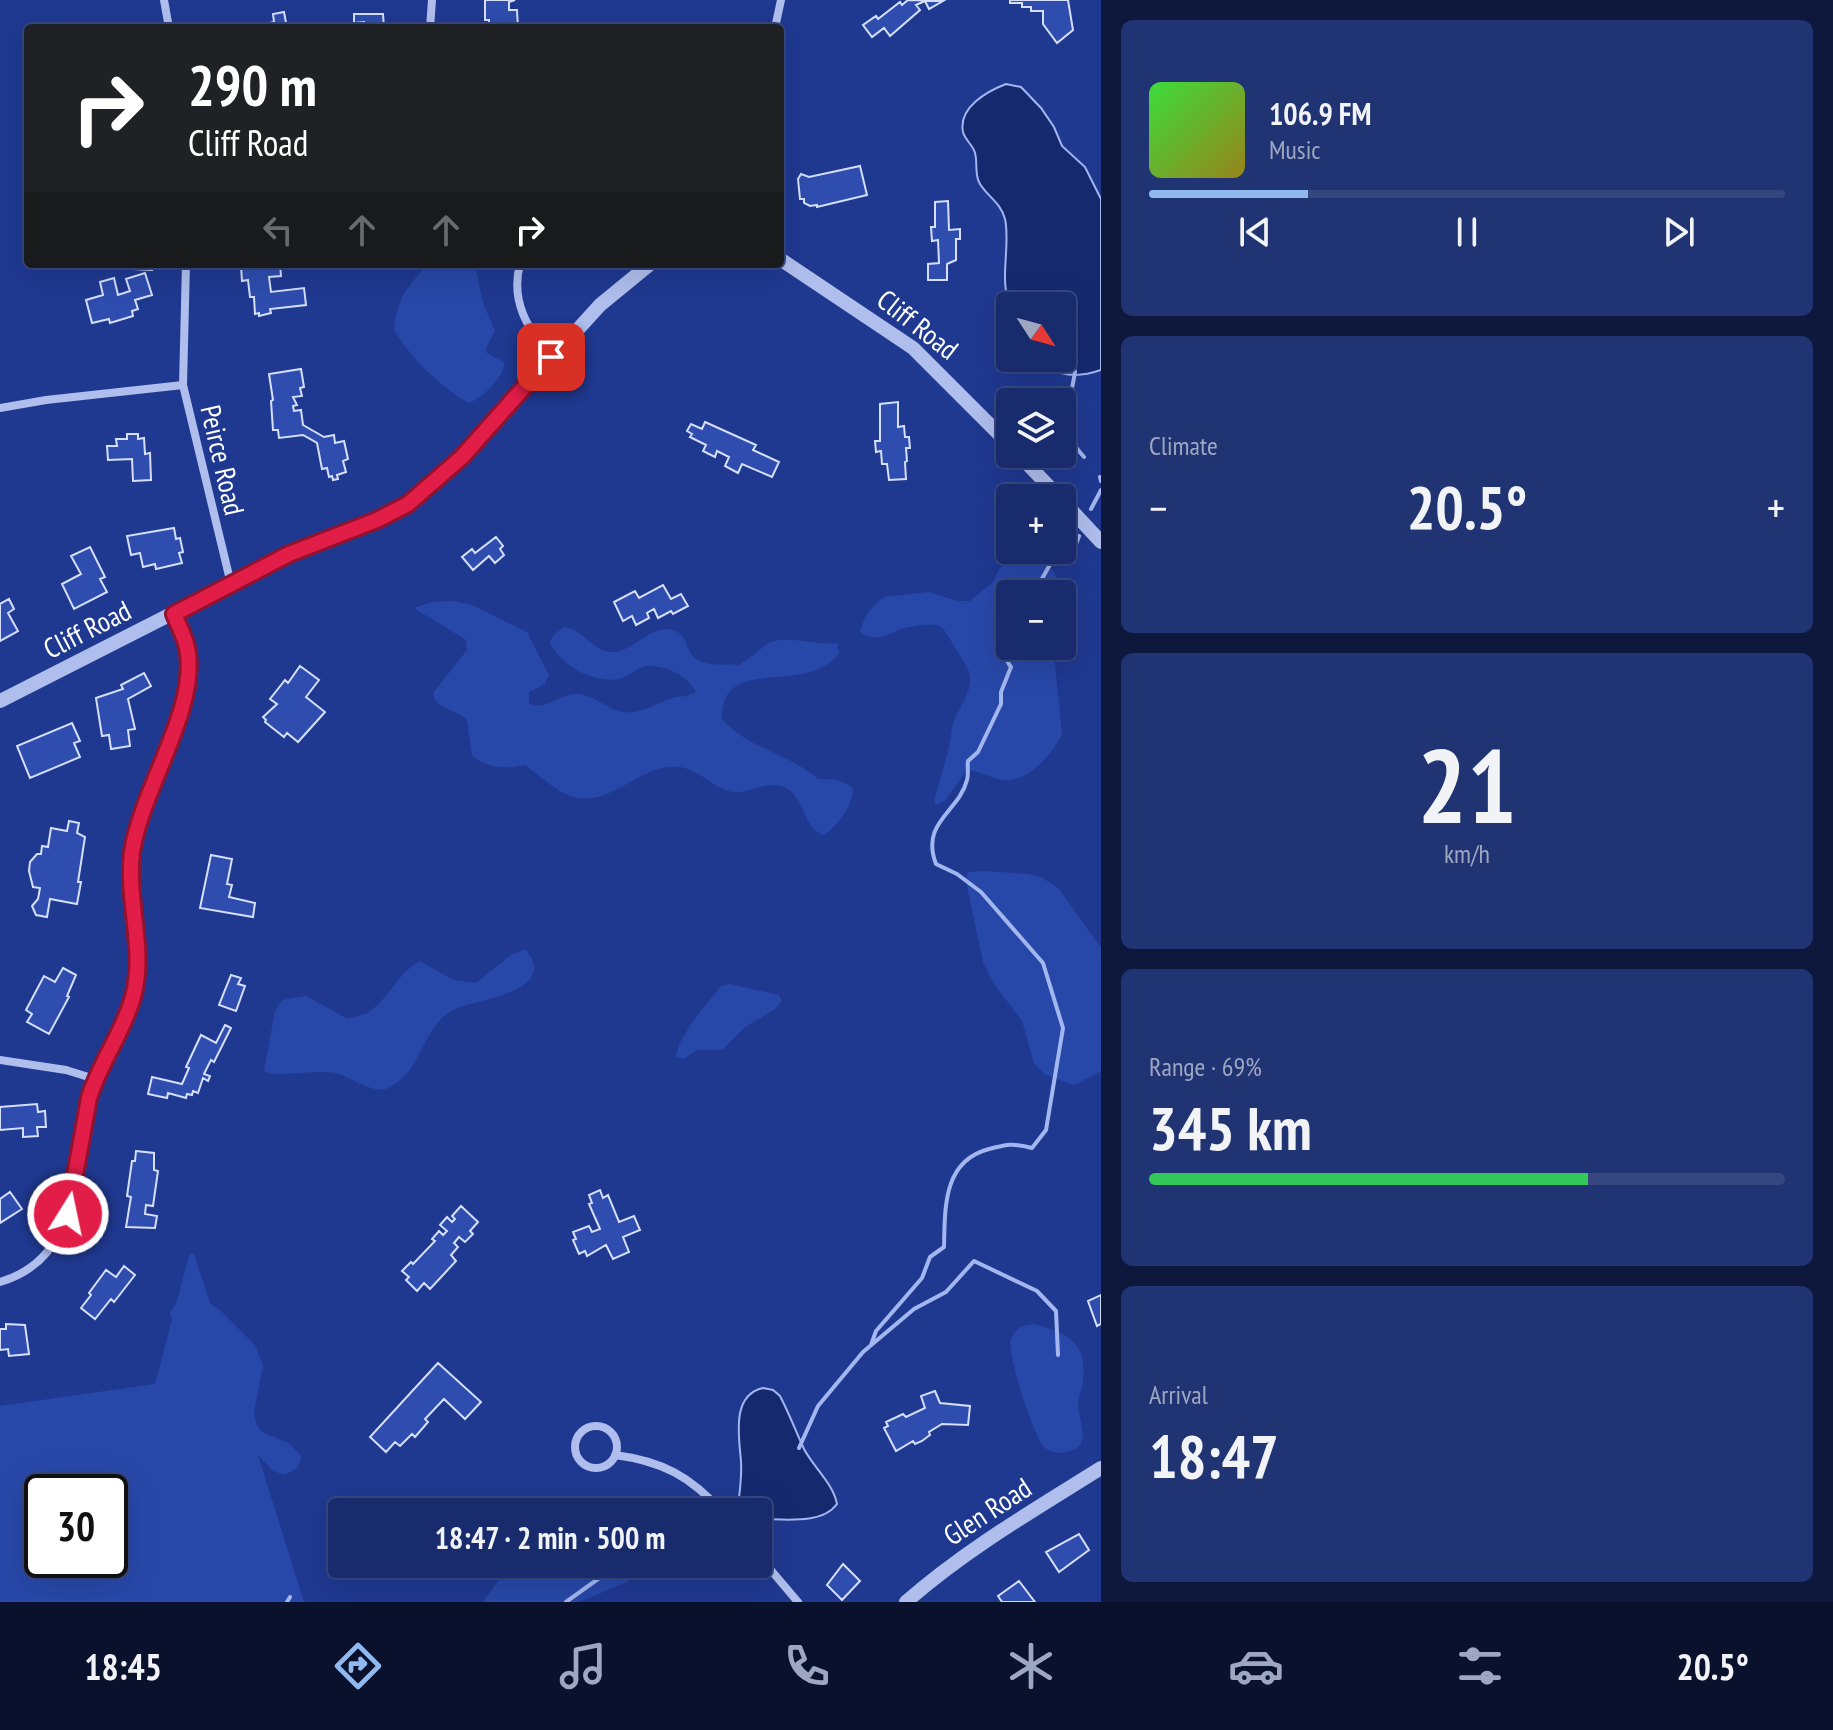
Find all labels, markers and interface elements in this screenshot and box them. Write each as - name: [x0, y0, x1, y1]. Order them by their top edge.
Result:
- text: 290 m: [188, 49, 317, 121]
- icon: right: [56, 56, 160, 160]
- text: 106.9 FM: [1269, 94, 1371, 133]
- text: Cliff Road: [188, 119, 308, 166]
- text: Music: [1269, 133, 1321, 166]
- icon: left: [256, 208, 300, 252]
- icon: ahead: [340, 208, 384, 252]
- icon: ahead: [424, 208, 468, 252]
- icon: right: [508, 208, 552, 252]
- icon: previous: [1233, 210, 1277, 254]
- icon: pause: [1445, 210, 1489, 254]
- icon: next: [1657, 210, 1701, 254]
- street label: Cliff Road: [870, 281, 966, 367]
- north arrow: [996, 292, 1076, 372]
- map controls: [996, 292, 1076, 660]
- pin: [517, 323, 585, 391]
- icon: arrive: [529, 335, 573, 379]
- button: layers: [996, 388, 1076, 468]
- street label: Peirce Road: [192, 401, 254, 519]
- text: Climate: [1149, 429, 1218, 462]
- text: 20.5°: [1407, 468, 1527, 546]
- text: −: [1149, 479, 1167, 536]
- text: +: [1767, 479, 1785, 536]
- button: +: [996, 484, 1076, 564]
- button: −: [996, 580, 1076, 660]
- street label: Cliff Road: [37, 591, 137, 667]
- text: 21: [1417, 717, 1517, 852]
- text: km/h: [1444, 837, 1490, 870]
- text: Range · 69%: [1149, 1050, 1262, 1083]
- text: 345 km: [1149, 1089, 1312, 1167]
- position arrow: [26, 1172, 110, 1256]
- text: Arrival: [1149, 1378, 1208, 1411]
- text: 18:47: [1149, 1417, 1279, 1495]
- street label: Glen Road: [936, 1469, 1038, 1553]
- speed limit sign: 30: [24, 1474, 128, 1578]
- text: 18:47 · 2 min · 500 m: [435, 1518, 665, 1557]
- icon: directions: [330, 1638, 386, 1694]
- icon: music: [555, 1638, 611, 1694]
- icon: phone: [779, 1638, 835, 1694]
- icon: climate: [1003, 1638, 1059, 1694]
- icon: car: [1228, 1638, 1284, 1694]
- icon: filters: [1452, 1638, 1508, 1694]
- text: 18:45: [84, 1643, 162, 1690]
- text: 20.5°: [1676, 1643, 1749, 1690]

